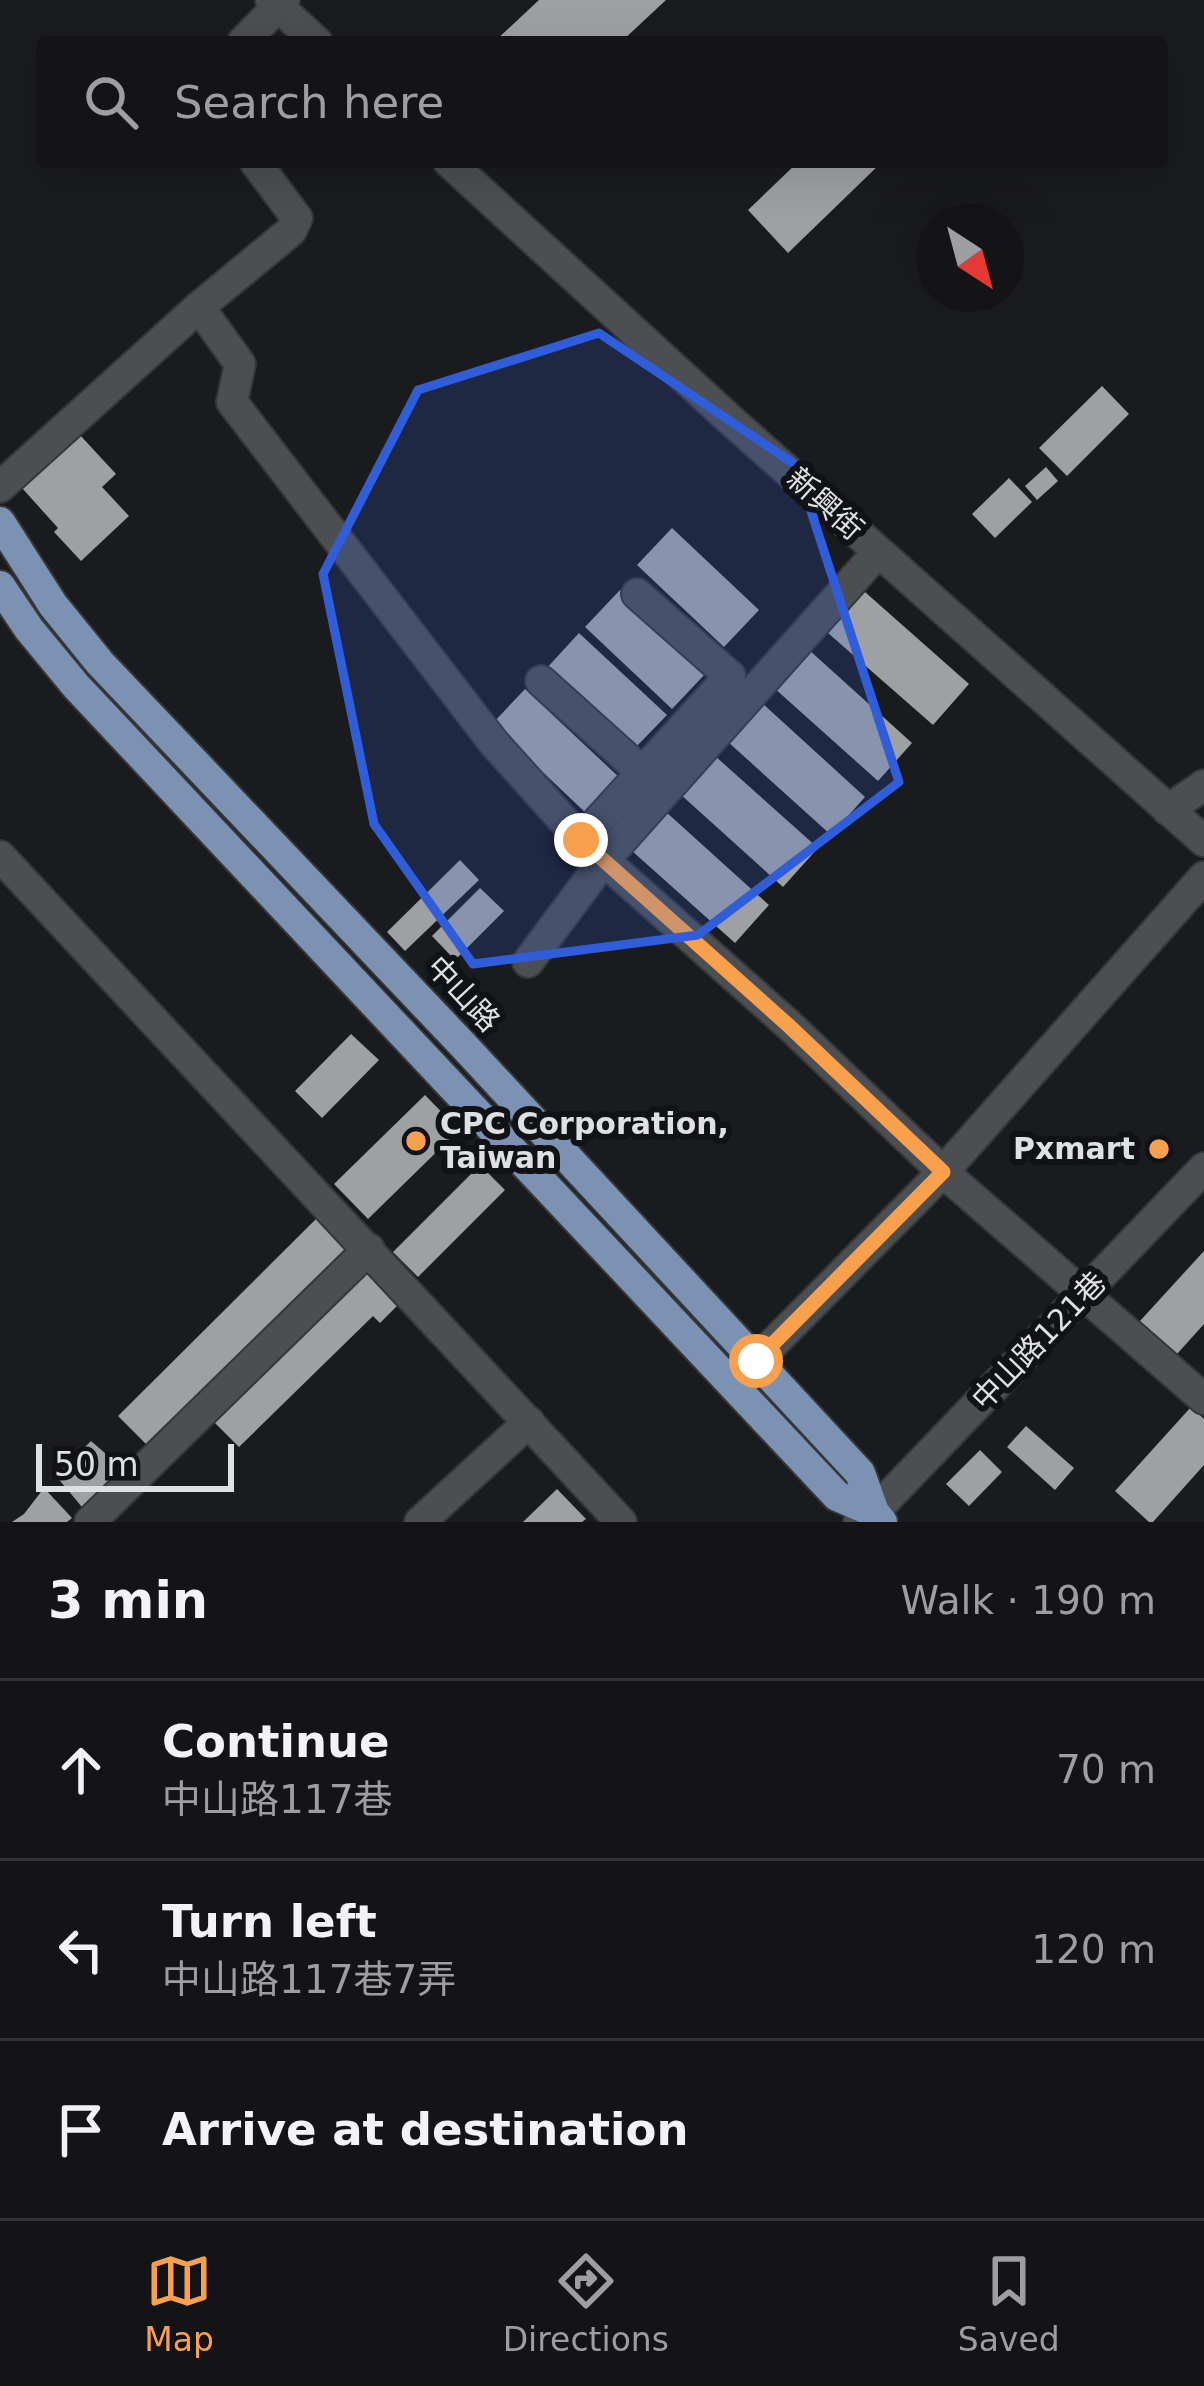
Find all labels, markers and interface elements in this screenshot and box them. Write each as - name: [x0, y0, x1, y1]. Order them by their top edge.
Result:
- search box: [36, 36, 1168, 168]
- icon: search: [78, 69, 144, 135]
- text: Search here: [174, 76, 444, 129]
- north arrow: [916, 204, 1024, 312]
- street label: 新興街: [780, 461, 870, 547]
- route end: [554, 813, 608, 867]
- street label: 中山路: [420, 949, 507, 1039]
- place label: CPC Corporation, Taiwan: [440, 1106, 729, 1175]
- marker: CPC Corporation, Taiwan: [403, 1128, 429, 1154]
- place label: Pxmart: [1013, 1131, 1135, 1166]
- marker: Pxmart: [1146, 1136, 1172, 1162]
- street label: 中山路121巷: [964, 1265, 1113, 1417]
- route start: [729, 1334, 783, 1388]
- scale bar: [36, 1438, 234, 1491]
- text: 50 m: [54, 1445, 139, 1484]
- text: 3 min: [48, 1571, 208, 1630]
- text: Walk · 190 m: [901, 1578, 1156, 1623]
- text: Continue: [162, 1715, 390, 1768]
- icon: ahead: [48, 1737, 114, 1803]
- text: 70 m: [1056, 1747, 1156, 1792]
- text: 中山路117巷: [162, 1777, 392, 1822]
- text: Turn left: [162, 1895, 377, 1948]
- icon: left: [48, 1917, 114, 1983]
- text: 120 m: [1031, 1927, 1156, 1972]
- text: 中山路117巷7弄: [162, 1957, 456, 2002]
- icon: arrive: [48, 2097, 114, 2163]
- text: Arrive at destination: [162, 2103, 688, 2156]
- tab: Map: [144, 2248, 214, 2359]
- tab: Directions: [503, 2248, 669, 2359]
- tab: Saved: [958, 2248, 1060, 2359]

